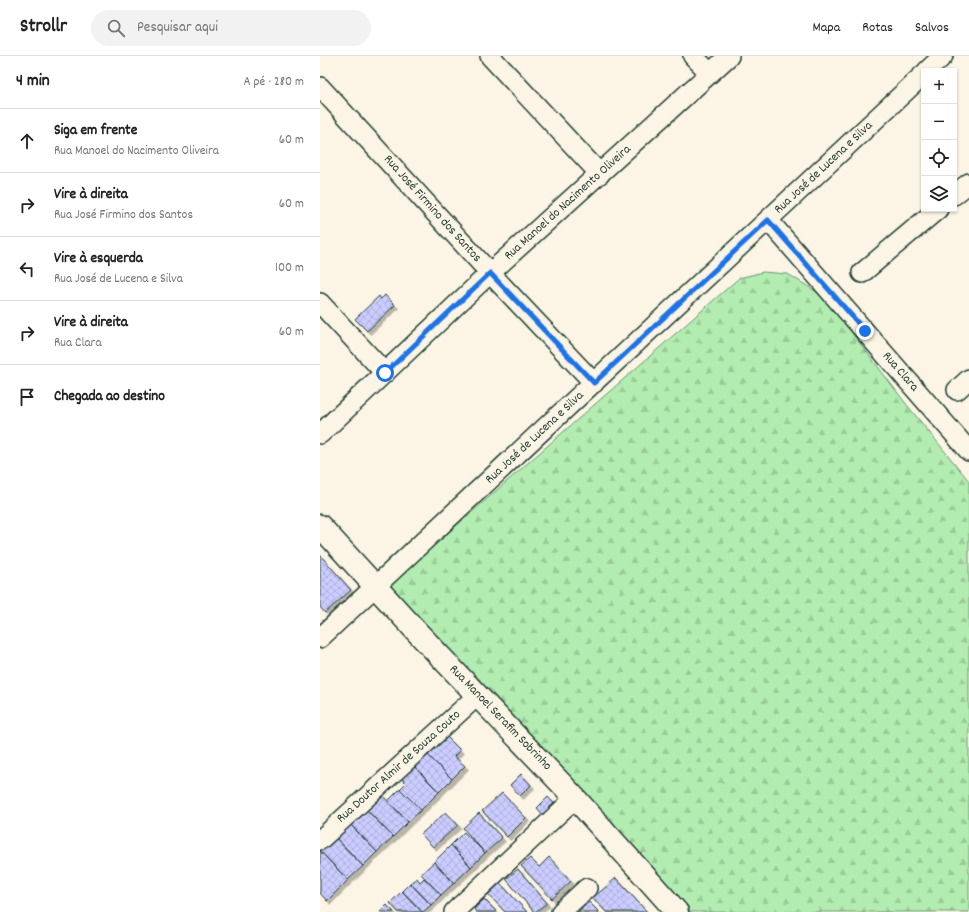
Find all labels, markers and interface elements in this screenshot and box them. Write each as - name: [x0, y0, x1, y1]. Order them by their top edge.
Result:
- search box: [91, 10, 371, 46]
- text: Strollr: [20, 14, 67, 41]
- icon: search: [105, 17, 127, 39]
- text: Pesquisar aqui: [137, 17, 218, 39]
- text: Mapa: [812, 18, 840, 38]
- text: Rotas: [862, 18, 893, 38]
- text: Salvos: [915, 18, 949, 38]
- map controls: [921, 68, 957, 212]
- button: +: [921, 68, 957, 104]
- text: 4 min: [16, 70, 50, 94]
- text: A pé · 280 m: [244, 73, 304, 92]
- button: −: [921, 104, 957, 140]
- street label: Rua José de Lucena e Silva: [770, 117, 878, 219]
- text: Siga em frente: [54, 120, 137, 142]
- icon: ahead: [16, 130, 38, 152]
- text: 60 m: [279, 131, 304, 150]
- street label: Rua Manoel do Nacimento Oliveira: [500, 140, 636, 265]
- button: locate: [921, 140, 957, 176]
- text: Rua Manoel do Nacimento Oliveira: [54, 142, 219, 161]
- street label: Rua José Firmino dos Santos: [378, 151, 486, 267]
- button: layers: [921, 176, 957, 212]
- text: Vire à direita: [54, 184, 128, 206]
- icon: right: [16, 194, 38, 216]
- text: 60 m: [279, 195, 304, 214]
- text: Rua José Firmino dos Santos: [54, 206, 193, 225]
- text: Vire à esquerda: [54, 248, 143, 270]
- icon: left: [16, 258, 38, 280]
- text: 100 m: [275, 259, 304, 278]
- text: Rua José de Lucena e Silva: [54, 270, 183, 289]
- text: Vire à direita: [54, 312, 128, 334]
- icon: right: [16, 322, 38, 344]
- route end: [856, 322, 874, 340]
- text: 60 m: [279, 323, 304, 342]
- text: Rua Clara: [54, 334, 102, 353]
- street label: Rua Clara: [877, 348, 923, 397]
- route start: [376, 364, 394, 382]
- icon: arrive: [16, 386, 38, 408]
- text: Chegada ao destino: [54, 386, 165, 408]
- street label: Rua José de Lucena e Silva: [481, 387, 589, 489]
- street label: Rua Manoel Serafim Sobrinho: [444, 661, 556, 775]
- street label: Rua Doutor Almir de Souza Couto: [333, 706, 465, 828]

